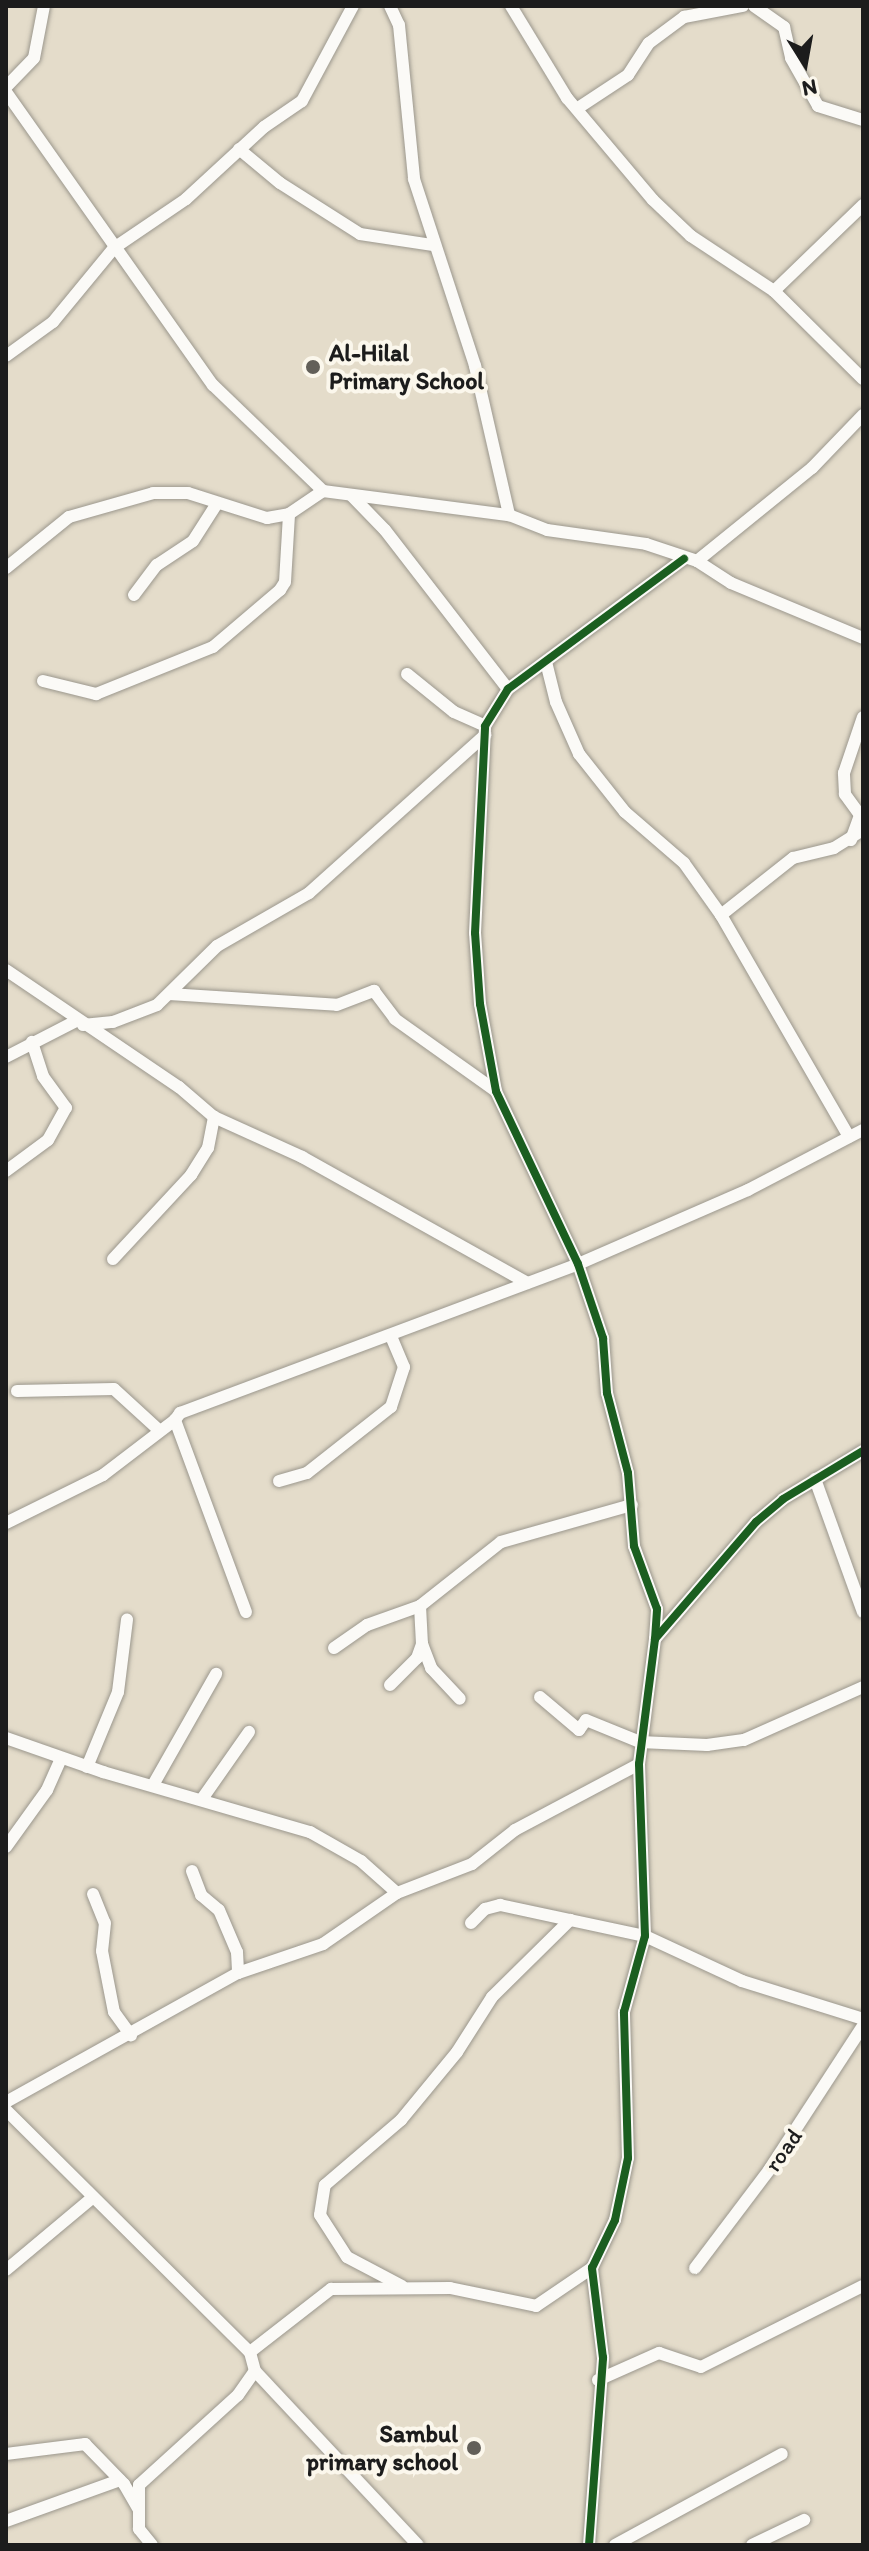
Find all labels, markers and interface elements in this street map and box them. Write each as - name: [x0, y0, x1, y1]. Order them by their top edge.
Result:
- north arrow: [765, 24, 845, 104]
- text: N: [800, 73, 820, 103]
- place label: Al-Hilal Primary School: [329, 339, 484, 395]
- marker: Al-Hilal Primary School: [304, 358, 322, 376]
- street label: road: [758, 2123, 808, 2177]
- place label: Sambul primary school: [306, 2420, 458, 2476]
- marker: Sambul primary school: [465, 2439, 483, 2457]

